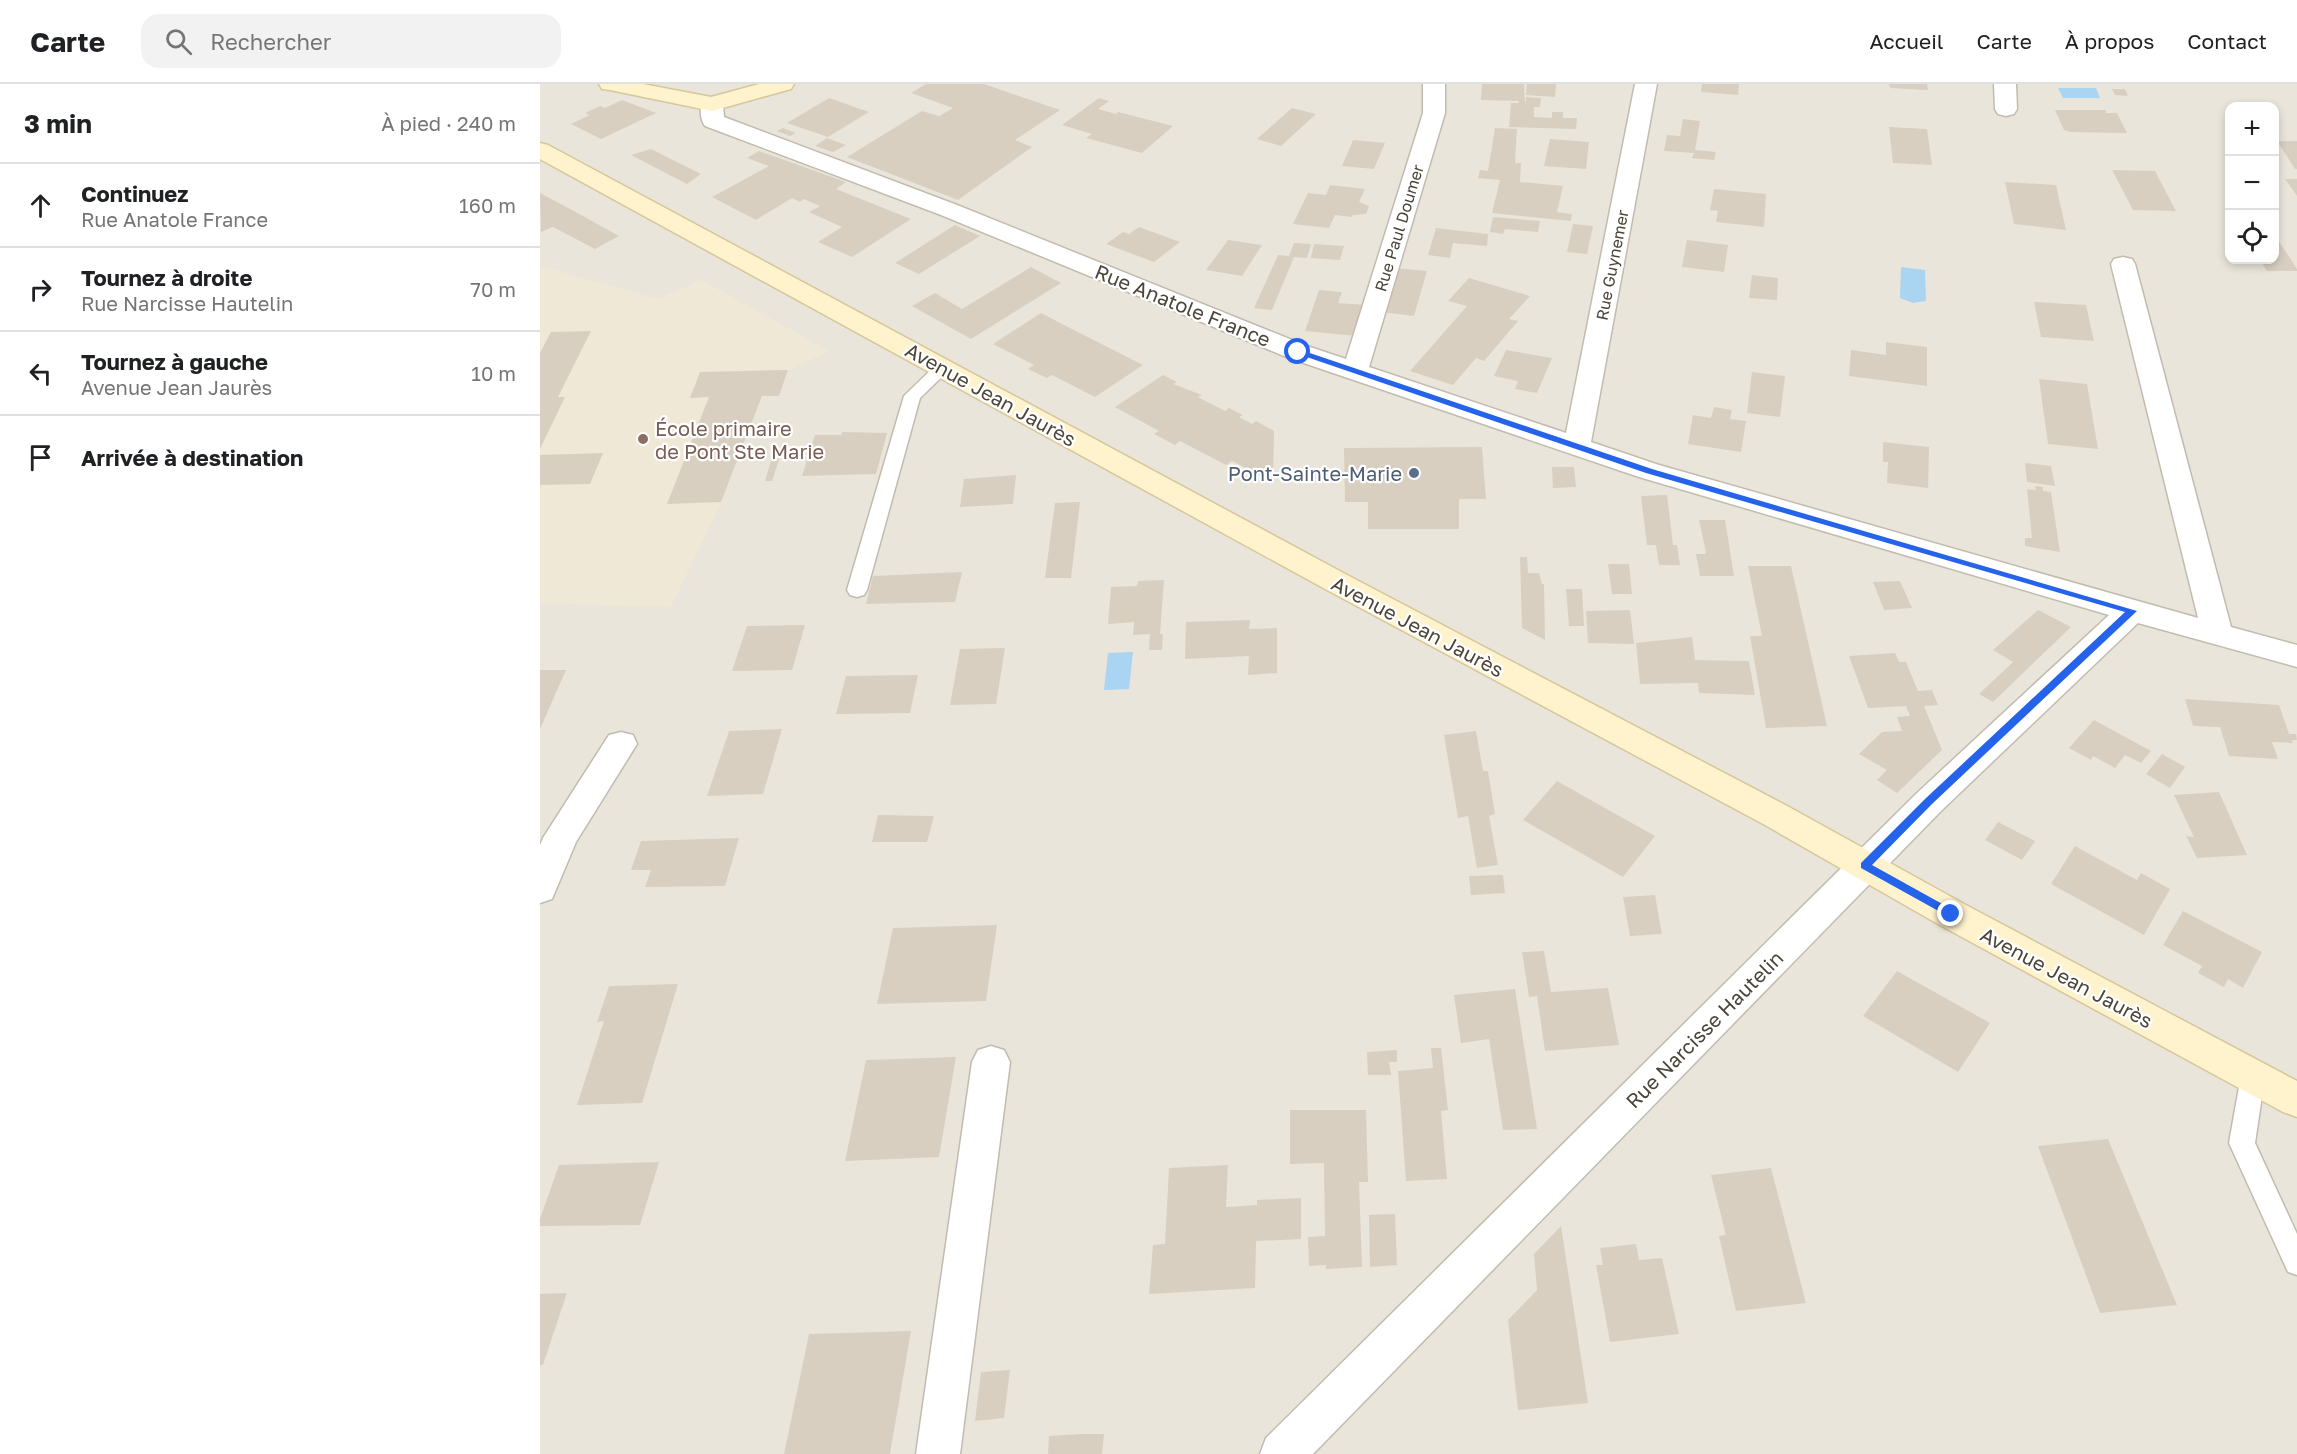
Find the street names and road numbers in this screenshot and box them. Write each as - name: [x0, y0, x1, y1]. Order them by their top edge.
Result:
- street label: Rue Paul Doumer: [1370, 162, 1428, 294]
- street label: Rue Guynemer: [1591, 208, 1633, 322]
- street label: Rue Anatole France: [1092, 259, 1274, 351]
- street label: Avenue Jean Jaurès: [902, 337, 1080, 451]
- street label: Avenue Jean Jaurès: [1328, 571, 1508, 681]
- street label: Avenue Jean Jaurès: [1977, 922, 2157, 1032]
- street label: Rue Narcisse Hautelin: [1620, 945, 1788, 1113]

